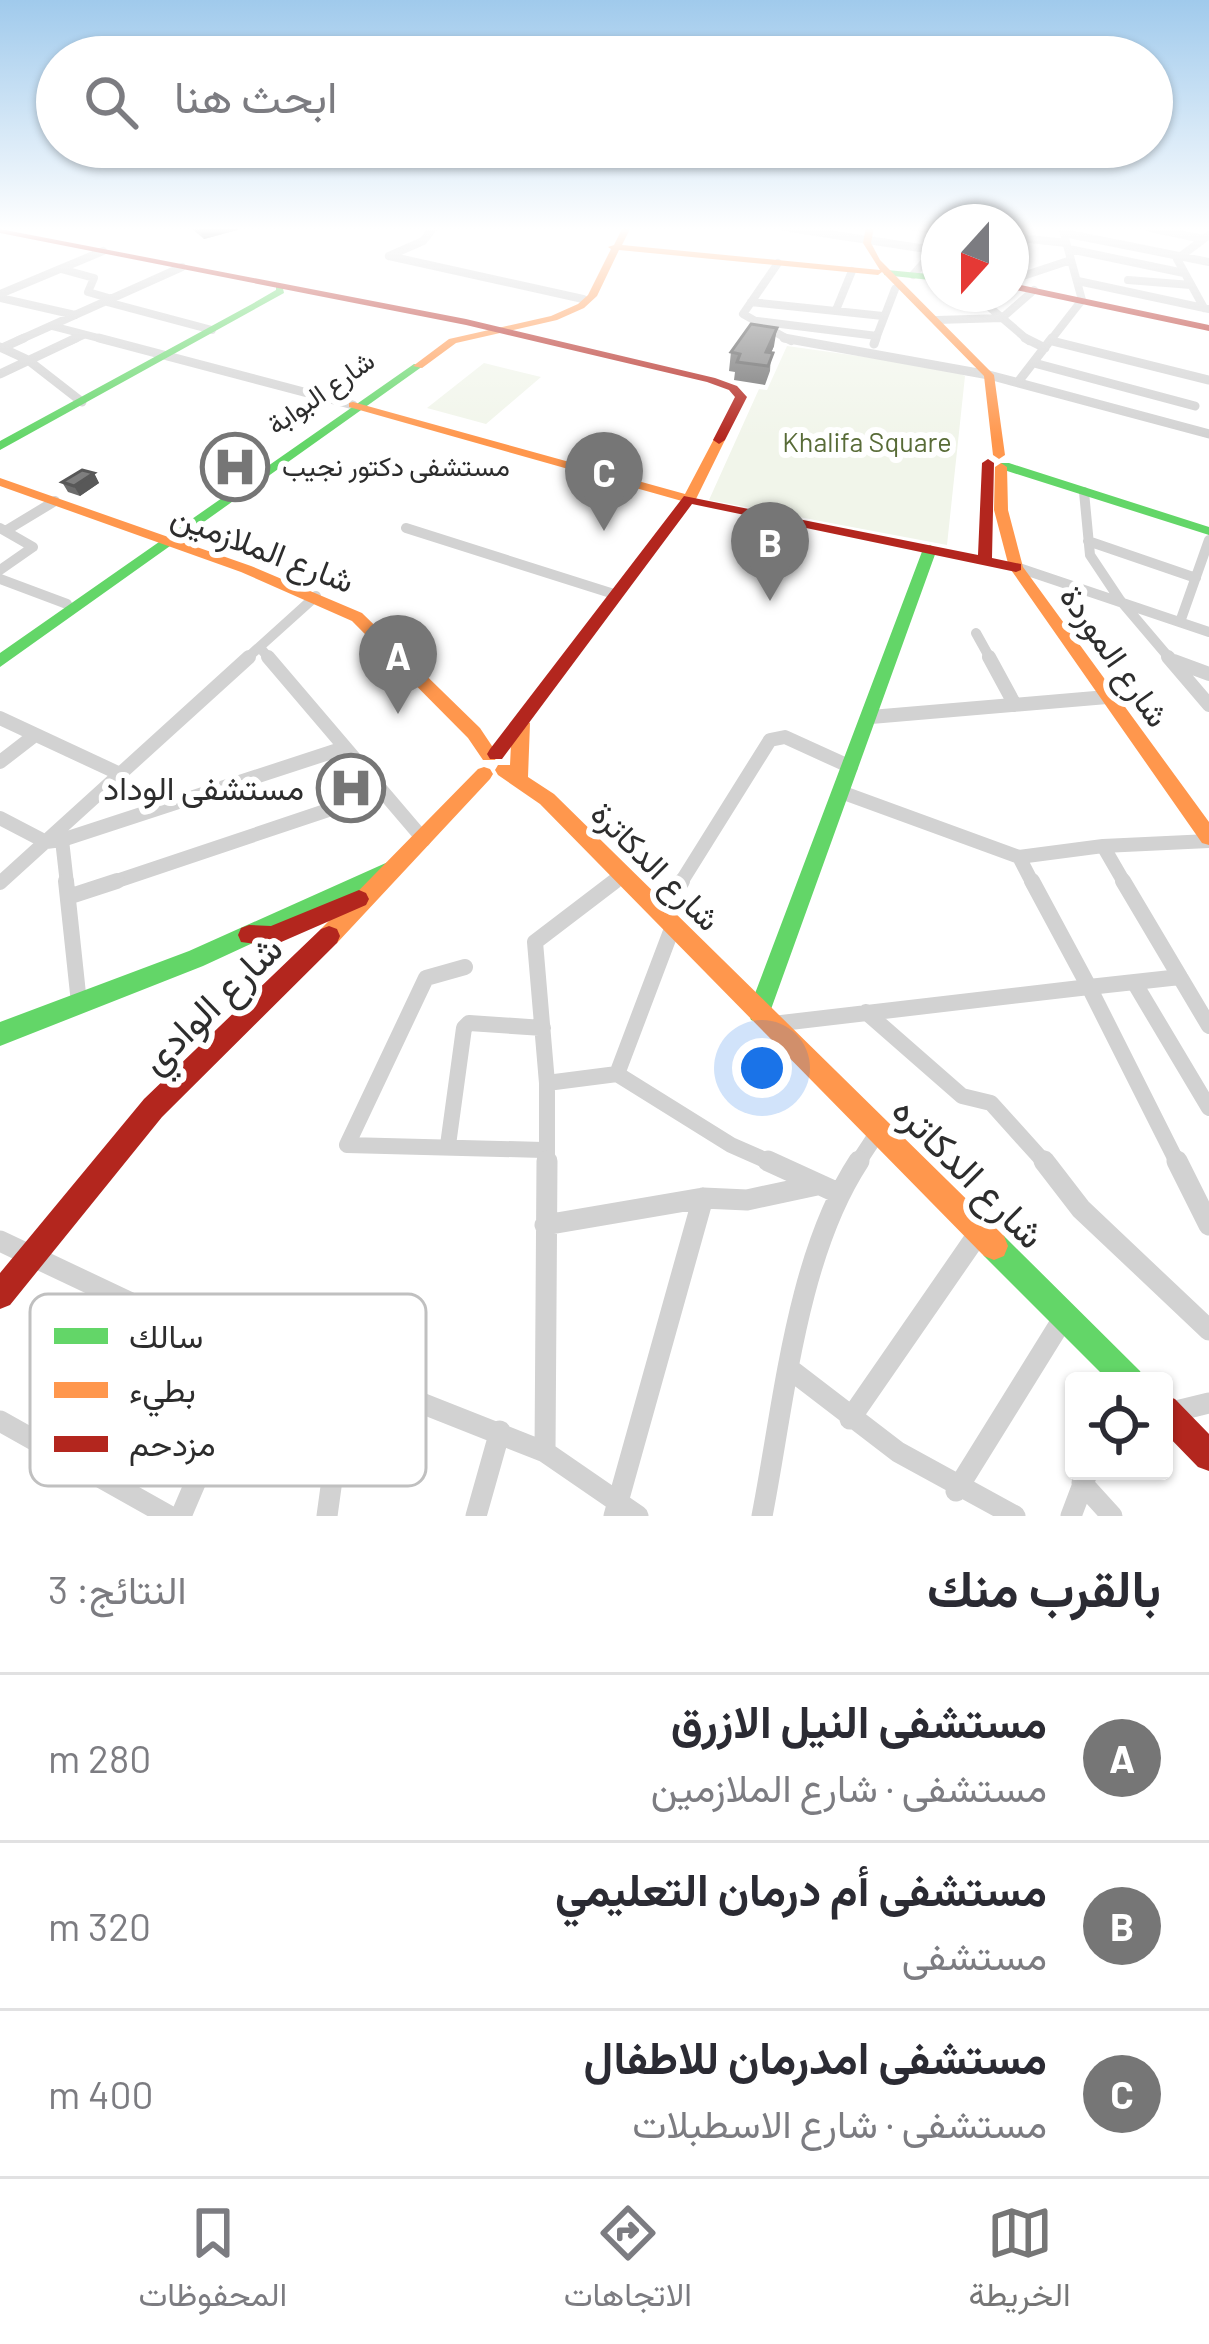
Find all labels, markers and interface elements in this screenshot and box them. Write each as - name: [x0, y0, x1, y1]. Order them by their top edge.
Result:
- search box: [36, 36, 1173, 168]
- text: ابحث هنا: [174, 68, 337, 122]
- icon: search: [78, 69, 144, 135]
- north arrow: [921, 204, 1029, 312]
- street label: شارع البوابة: [260, 343, 382, 443]
- park label: Khalifa Square: [782, 425, 952, 457]
- hospital icon: مستشفى دكتور نجيب: [200, 432, 270, 502]
- pin: C: [565, 432, 643, 531]
- place label: مستشفى دكتور نجيب: [282, 449, 510, 484]
- street label: شارع الملازمين: [165, 494, 360, 604]
- pin: B: [731, 502, 809, 601]
- street label: شارع الموردة: [1049, 577, 1179, 736]
- pin: A: [359, 615, 437, 714]
- hospital icon: مستشفى الوداد: [316, 753, 386, 823]
- place label: مستشفى الوداد: [103, 767, 304, 809]
- street label: شارع الدكاترة: [581, 792, 730, 941]
- street label: شارع الوادي: [129, 924, 298, 1089]
- your location: [732, 1038, 792, 1098]
- street label: شارع الدكاتره: [880, 1085, 1056, 1261]
- legend: [30, 1294, 426, 1486]
- text: سالك: [129, 1315, 203, 1355]
- text: بطيء: [129, 1369, 196, 1417]
- map controls: [1065, 1372, 1173, 1480]
- button: locate: [1065, 1372, 1173, 1480]
- text: مزدحم: [129, 1423, 216, 1466]
- text: بالقرب منك: [927, 1556, 1161, 1617]
- text: النتائج: 3: [48, 1565, 186, 1612]
- text: مستشفى النيل الازرق: [671, 1693, 1047, 1747]
- text: 280 m: [48, 1734, 151, 1781]
- text: A: [1109, 1734, 1135, 1781]
- text: مستشفى · شارع الملازمين: [651, 1763, 1047, 1810]
- text: مستشفى أم درمان التعليمي: [555, 1861, 1047, 1915]
- text: 320 m: [48, 1902, 151, 1949]
- text: B: [1110, 1902, 1134, 1949]
- text: مستشفى: [902, 1931, 1047, 1978]
- text: مستشفى امدرمان للاطفال: [584, 2029, 1047, 2083]
- text: 400 m: [48, 2070, 154, 2117]
- text: C: [1110, 2070, 1134, 2117]
- text: مستشفى · شارع الاسطبلات: [632, 2099, 1047, 2146]
- tab: المحفوظات: [138, 2200, 287, 2324]
- tab: الاتجاهات: [564, 2200, 692, 2324]
- tab: الخريطة: [969, 2200, 1071, 2324]

